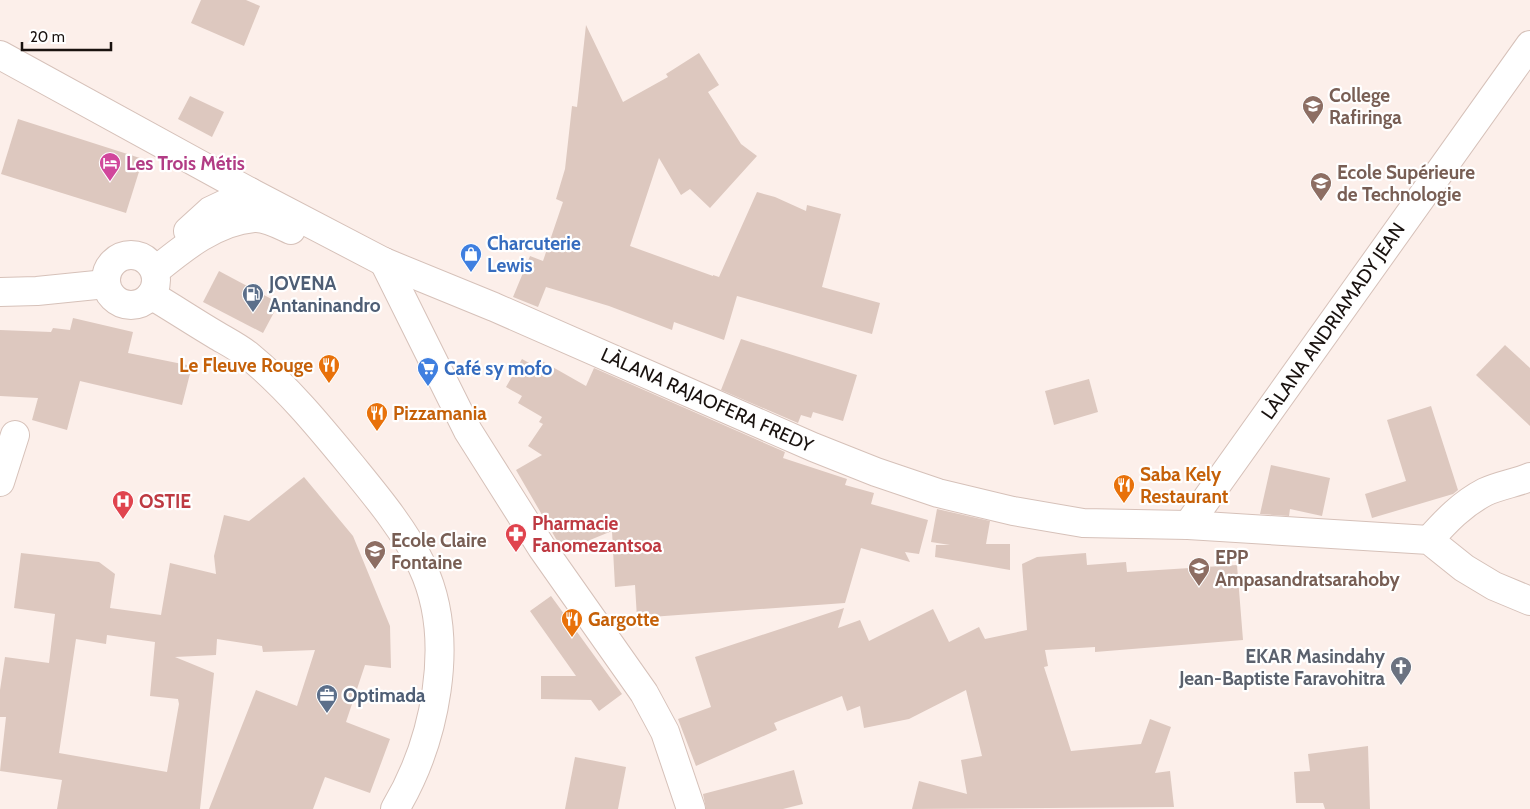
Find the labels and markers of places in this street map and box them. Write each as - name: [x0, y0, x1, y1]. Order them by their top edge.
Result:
- place label: College Rafiringa: [1329, 84, 1402, 129]
- school or university icon: College Rafiringa: [1301, 94, 1325, 125]
- hotel icon: Les Trois Métis: [98, 151, 122, 182]
- place label: Les Trois Métis: [126, 152, 245, 175]
- place label: Ecole Supérieure de Technologie: [1337, 161, 1475, 206]
- school or university icon: Ecole Supérieure de Technologie: [1309, 171, 1333, 202]
- place label: Charcuterie Lewis: [487, 232, 581, 277]
- shop icon: Charcuterie Lewis: [459, 242, 483, 273]
- place label: JOVENA Antaninandro: [268, 272, 381, 317]
- fuel station icon: JOVENA Antaninandro: [241, 282, 265, 313]
- restaurant icon: Le Fleuve Rouge: [317, 353, 341, 384]
- place label: Le Fleuve Rouge: [179, 354, 313, 377]
- supermarket icon: Café sy mofo: [416, 356, 440, 387]
- place label: Café sy mofo: [444, 357, 552, 380]
- restaurant icon: Pizzamania: [365, 401, 389, 432]
- place label: Pizzamania: [393, 402, 487, 425]
- place label: Saba Kely Restaurant: [1140, 463, 1229, 508]
- restaurant icon: Saba Kely Restaurant: [1112, 473, 1136, 504]
- hospital icon: OSTIE: [111, 489, 135, 520]
- place label: OSTIE: [139, 490, 191, 513]
- place label: Pharmacie Fanomezantsoa: [532, 512, 663, 557]
- pharmacy icon: Pharmacie Fanomezantsoa: [504, 522, 528, 553]
- place label: Ecole Claire Fontaine: [391, 529, 487, 574]
- school or university icon: Ecole Claire Fontaine: [363, 539, 387, 570]
- place label: EPP Ampasandratsarahoby: [1215, 546, 1401, 591]
- school or university icon: EPP Ampasandratsarahoby: [1187, 556, 1211, 587]
- restaurant icon: Gargotte: [560, 607, 584, 638]
- place label: Gargotte: [588, 608, 660, 631]
- place label: EKAR Masindahy Jean-Baptiste Faravohitra: [1178, 645, 1386, 690]
- church icon: EKAR Masindahy Jean-Baptiste Faravohitra: [1389, 655, 1413, 686]
- office icon: Optimada: [315, 683, 339, 714]
- place label: Optimada: [343, 684, 426, 707]

